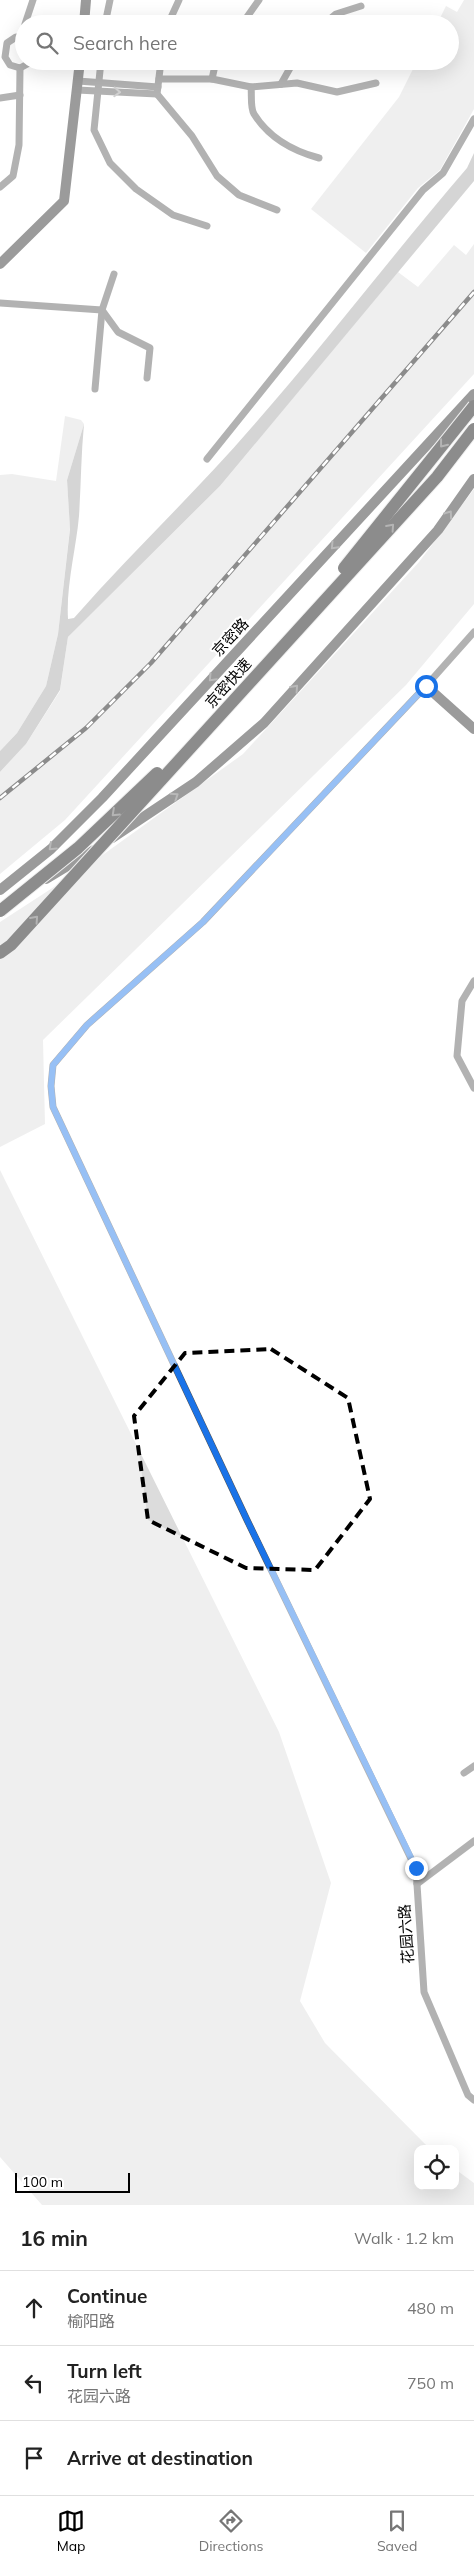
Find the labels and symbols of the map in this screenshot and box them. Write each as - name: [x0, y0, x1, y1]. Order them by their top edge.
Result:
- one-way arrow: [114, 87, 121, 97]
- one-way arrow: [441, 438, 449, 447]
- one-way arrow: [443, 510, 452, 520]
- one-way arrow: [385, 524, 394, 533]
- one-way arrow: [331, 541, 340, 550]
- street label: 京密路: [208, 614, 252, 660]
- street label: 京密快速: [201, 654, 255, 712]
- one-way arrow: [209, 673, 218, 682]
- route start: [415, 675, 438, 698]
- one-way arrow: [289, 685, 298, 694]
- one-way arrow: [170, 793, 179, 803]
- one-way arrow: [111, 807, 120, 816]
- one-way arrow: [49, 841, 58, 850]
- one-way arrow: [29, 916, 38, 925]
- route end: [405, 1857, 428, 1880]
- street label: 花园六路: [394, 1903, 418, 1965]
- scale bar: [15, 2170, 130, 2193]

